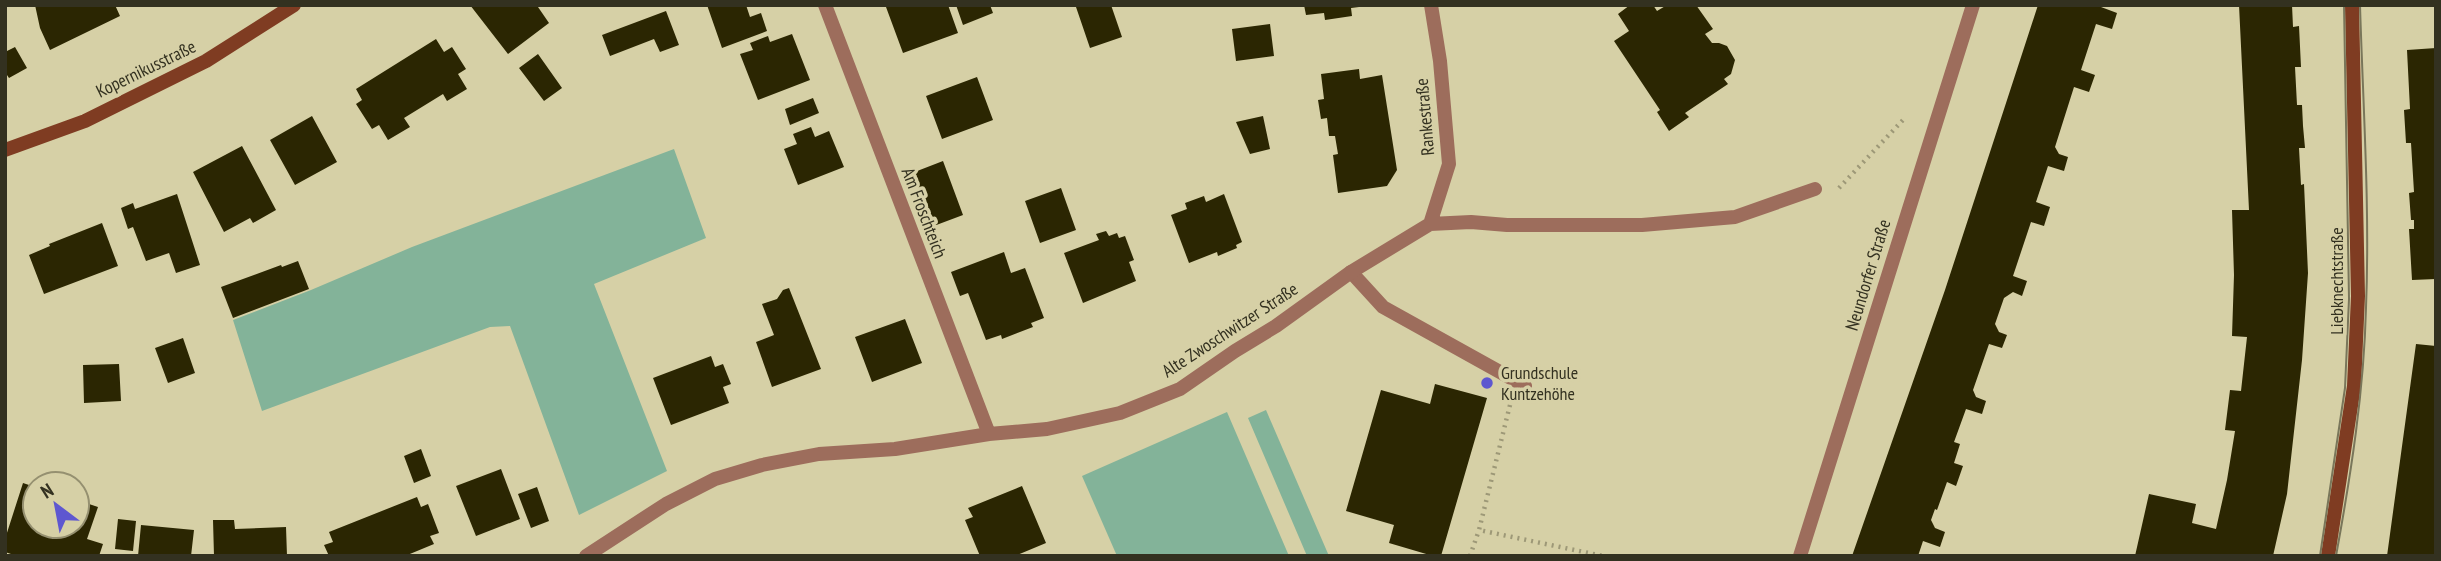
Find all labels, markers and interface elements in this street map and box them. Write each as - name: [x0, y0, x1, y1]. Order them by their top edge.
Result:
- street label: Kopernikusstraße: [92, 34, 199, 103]
- street label: Rankestraße: [1410, 78, 1439, 157]
- street label: Am Froschteich: [897, 164, 952, 261]
- street label: Neundorfer Straße: [1840, 216, 1895, 333]
- street label: Liebknechtstraße: [2325, 227, 2348, 335]
- street label: Alte Zwoschwitzer Straße: [1157, 277, 1302, 382]
- place label: Grundschule Kuntzehöhe: [1501, 361, 1578, 405]
- marker: Grundschule Kuntzehöhe: [1479, 375, 1495, 391]
- north arrow: [21, 470, 91, 540]
- text: N: [36, 478, 58, 503]

